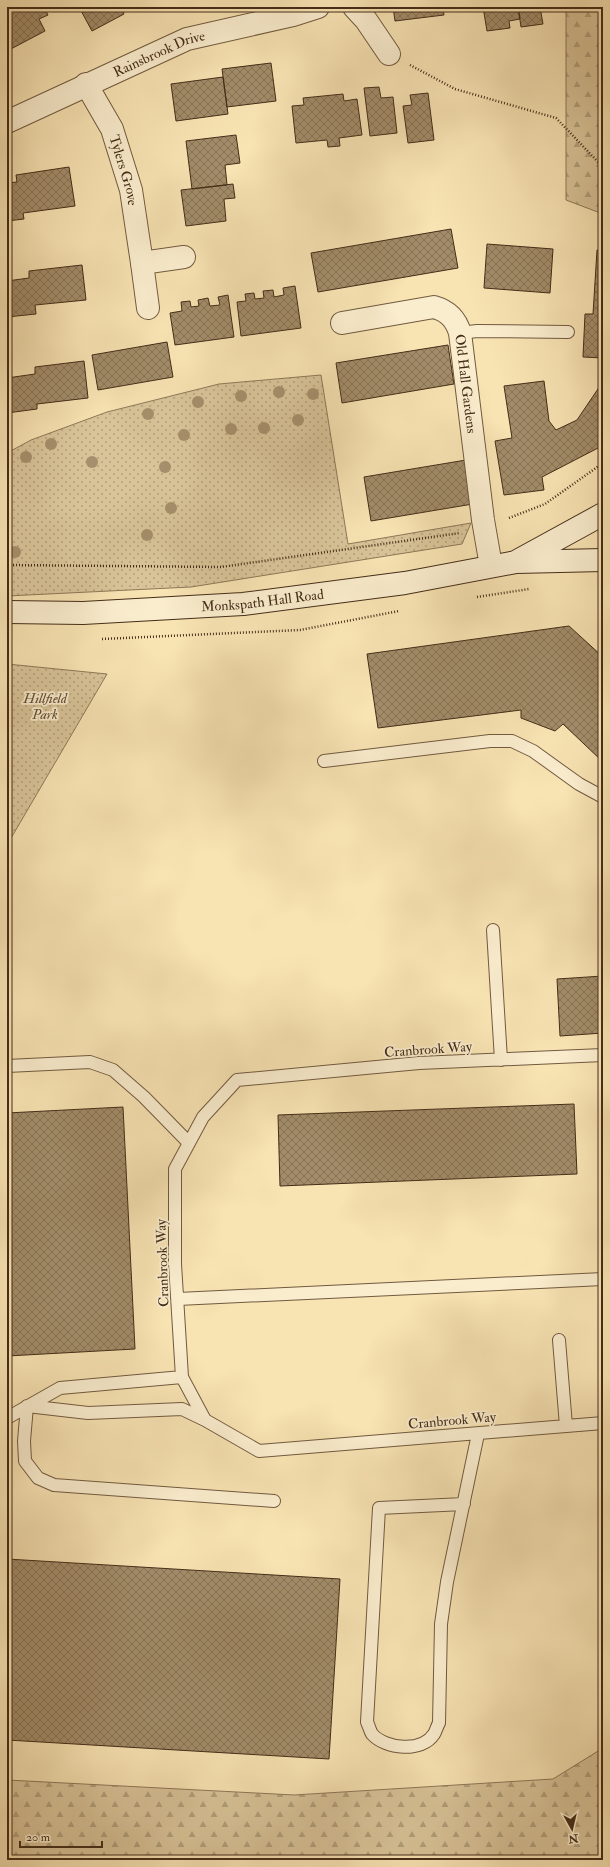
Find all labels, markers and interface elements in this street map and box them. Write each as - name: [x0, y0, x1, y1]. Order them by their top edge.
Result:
- street label: Rainsbrook Drive: [110, 27, 207, 81]
- street label: Tylers Grove: [105, 133, 141, 207]
- street label: Old Hall Gardens: [451, 333, 480, 434]
- street label: Monkspath Hall Road: [201, 586, 325, 615]
- park label: Hillfield Park: [22, 690, 68, 723]
- street label: Cranbrook Way: [383, 1038, 473, 1062]
- street label: Cranbrook Way: [152, 1218, 174, 1307]
- street label: Cranbrook Way: [407, 1408, 498, 1434]
- north arrow: [552, 1809, 592, 1849]
- scale bar: [20, 1823, 102, 1849]
- text: 20 m: [26, 1830, 51, 1845]
- text: N: [566, 1831, 580, 1846]

